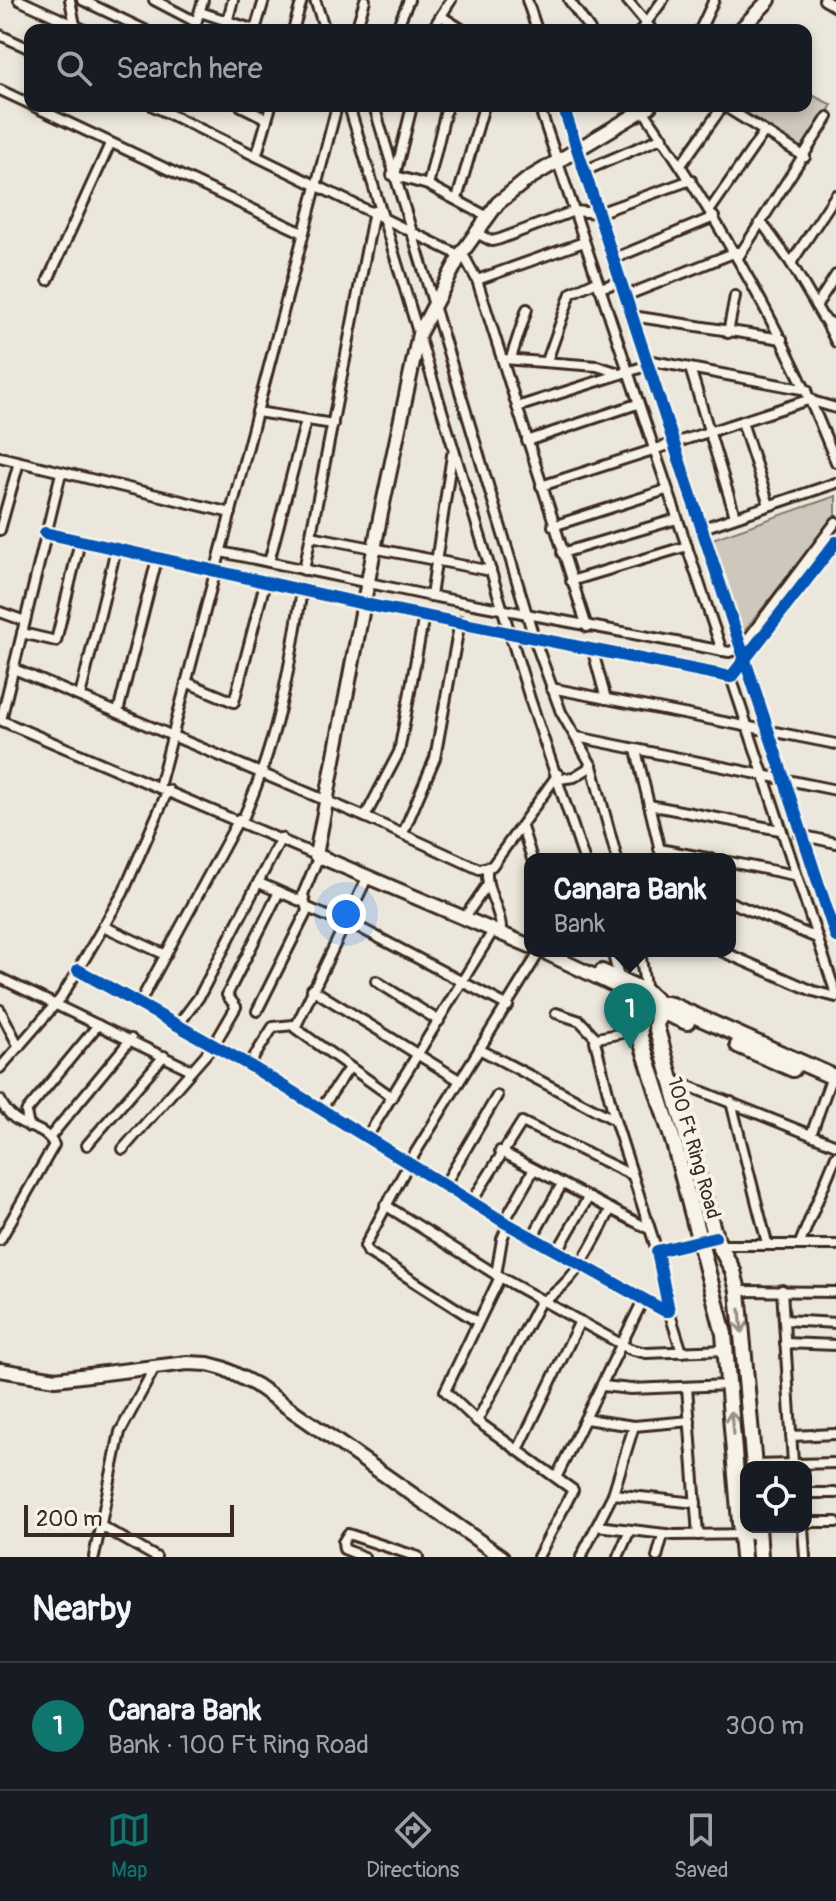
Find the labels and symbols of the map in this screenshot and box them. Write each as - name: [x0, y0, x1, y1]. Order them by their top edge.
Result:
- your location: [326, 894, 366, 934]
- pin: 1: [604, 983, 656, 1049]
- street label: 100 Ft Ring Road: [662, 1074, 726, 1222]
- one-way arrow: [734, 1307, 749, 1334]
- one-way arrow: [724, 1411, 739, 1437]
- scale bar: [24, 1501, 234, 1537]

